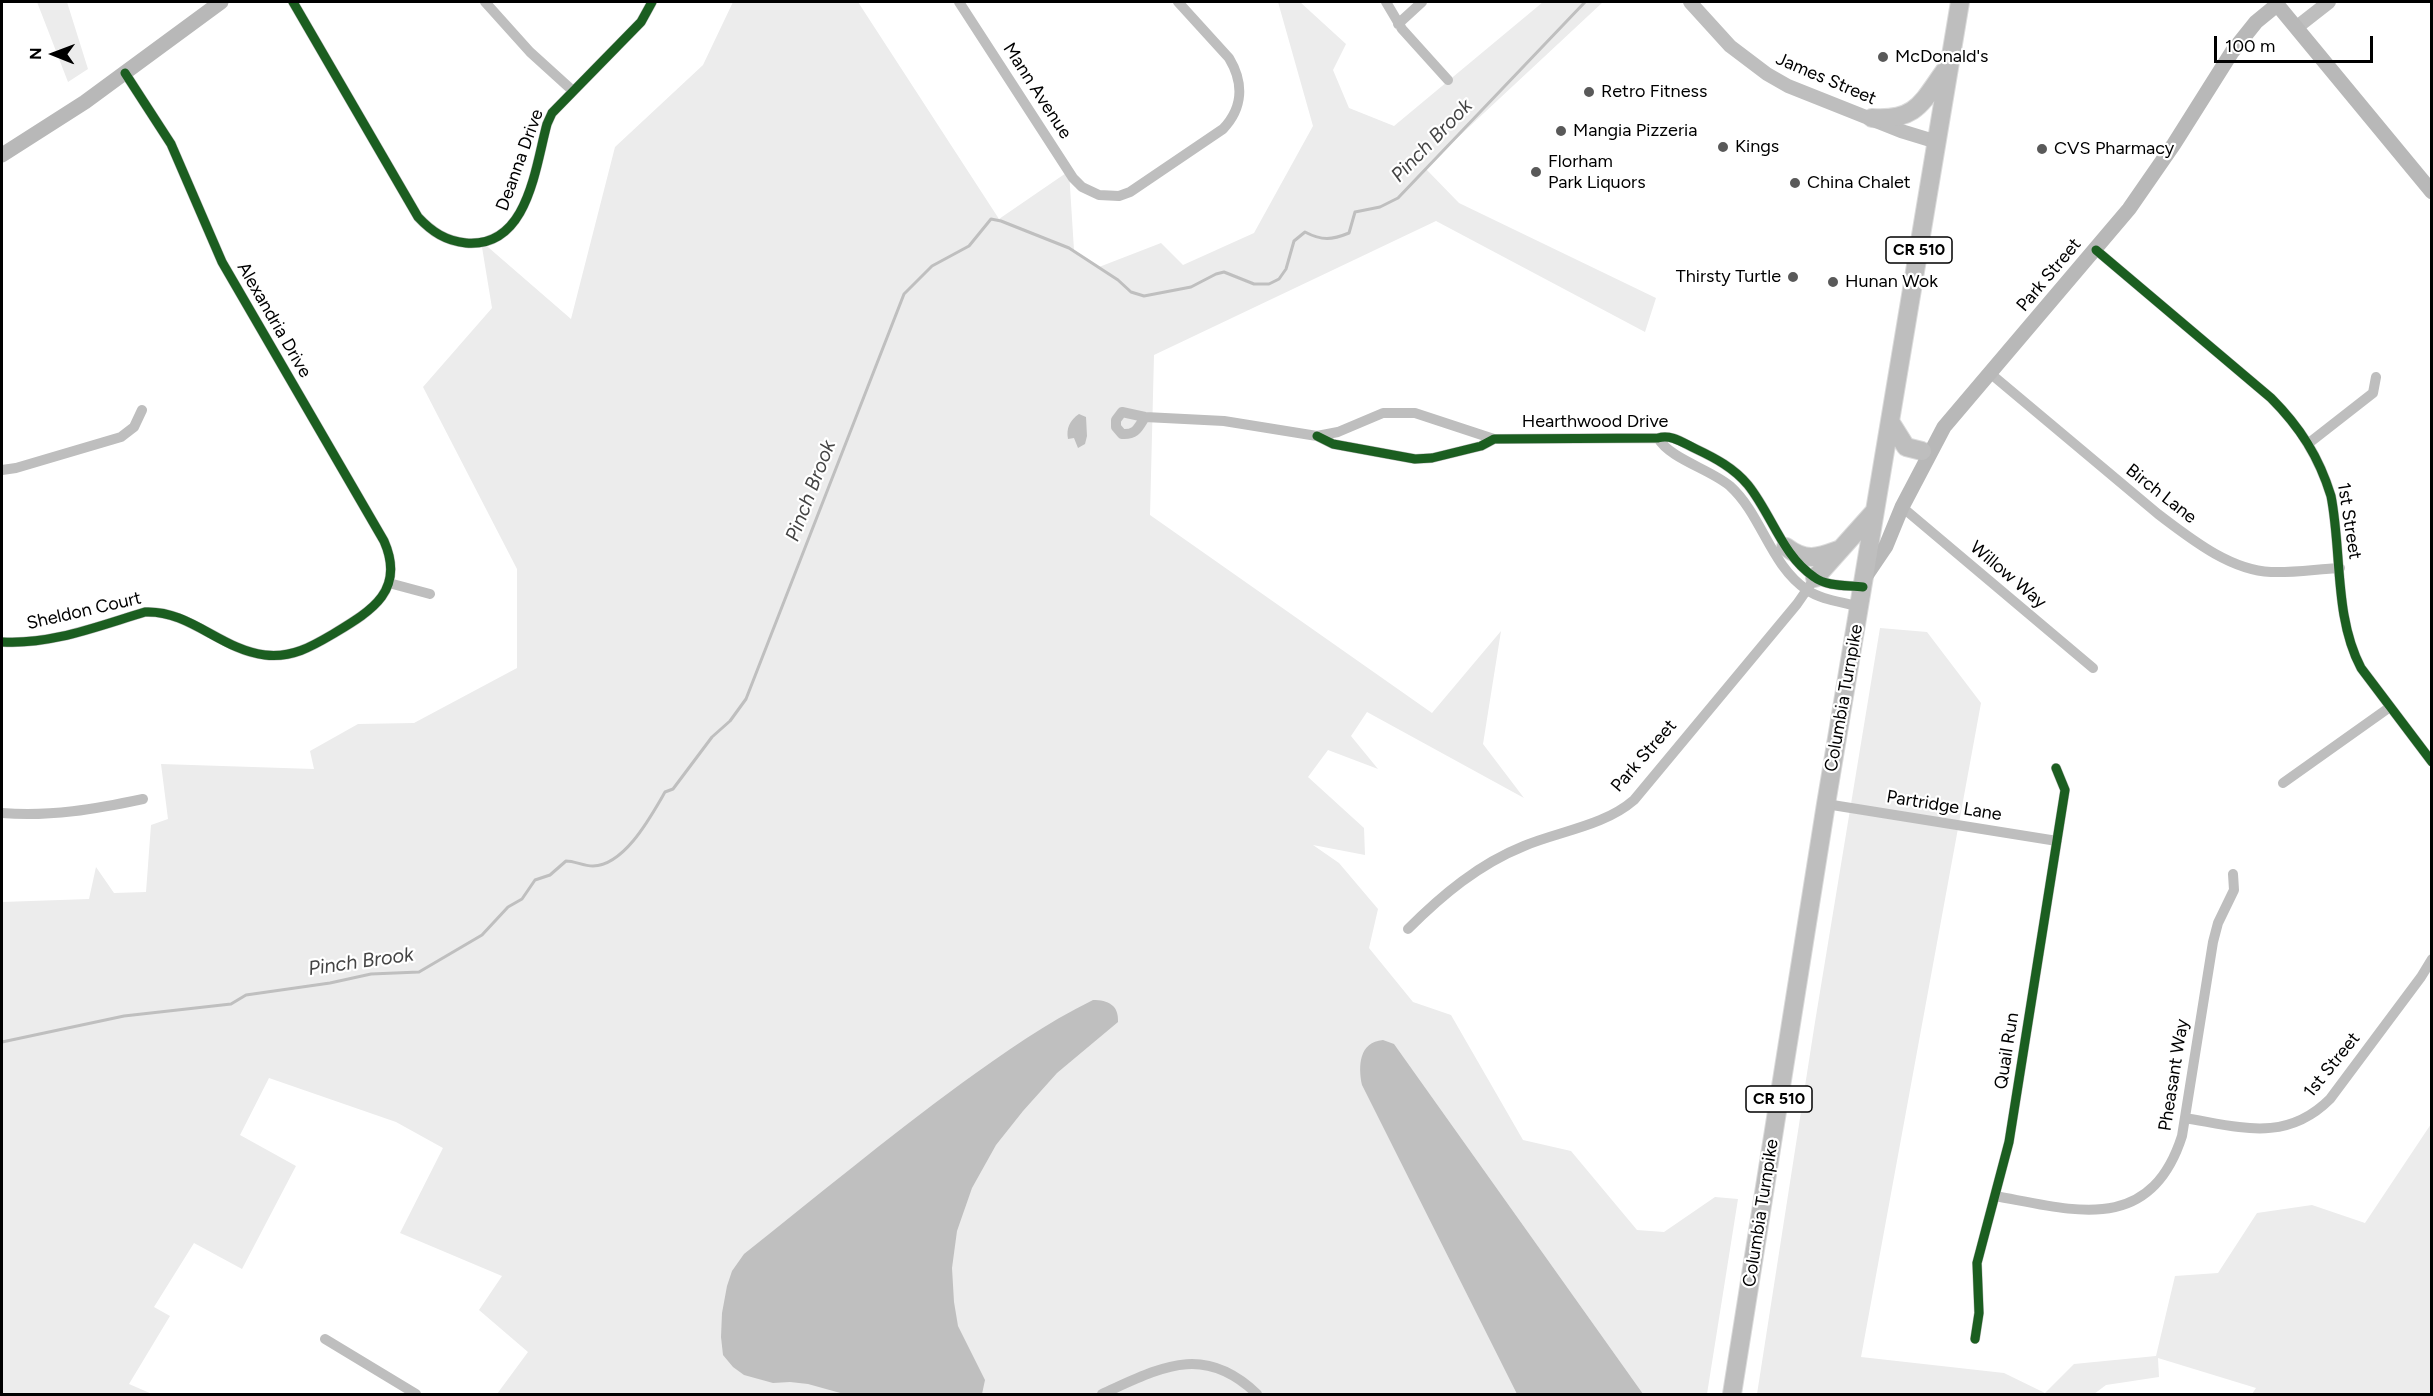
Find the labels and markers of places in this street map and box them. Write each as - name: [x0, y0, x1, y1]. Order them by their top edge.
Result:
- place label: McDonald's: [1895, 46, 1989, 68]
- marker: McDonald's: [1876, 50, 1890, 64]
- place label: Retro Fitness: [1601, 81, 1707, 103]
- marker: Retro Fitness: [1582, 85, 1596, 99]
- place label: Mangia Pizzeria: [1573, 120, 1697, 142]
- marker: Mangia Pizzeria: [1554, 124, 1568, 138]
- place label: Kings: [1735, 136, 1779, 158]
- place label: CVS Pharmacy: [2054, 138, 2174, 160]
- marker: Kings: [1716, 140, 1730, 154]
- marker: CVS Pharmacy: [2035, 142, 2049, 156]
- place label: Florham Park Liquors: [1548, 151, 1646, 194]
- marker: Florham Park Liquors: [1529, 165, 1543, 179]
- place label: China Chalet: [1807, 172, 1911, 194]
- marker: China Chalet: [1788, 176, 1802, 190]
- place label: Thirsty Turtle: [1676, 266, 1781, 288]
- marker: Thirsty Turtle: [1786, 270, 1800, 284]
- place label: Hunan Wok: [1845, 271, 1938, 293]
- marker: Hunan Wok: [1826, 275, 1840, 289]

